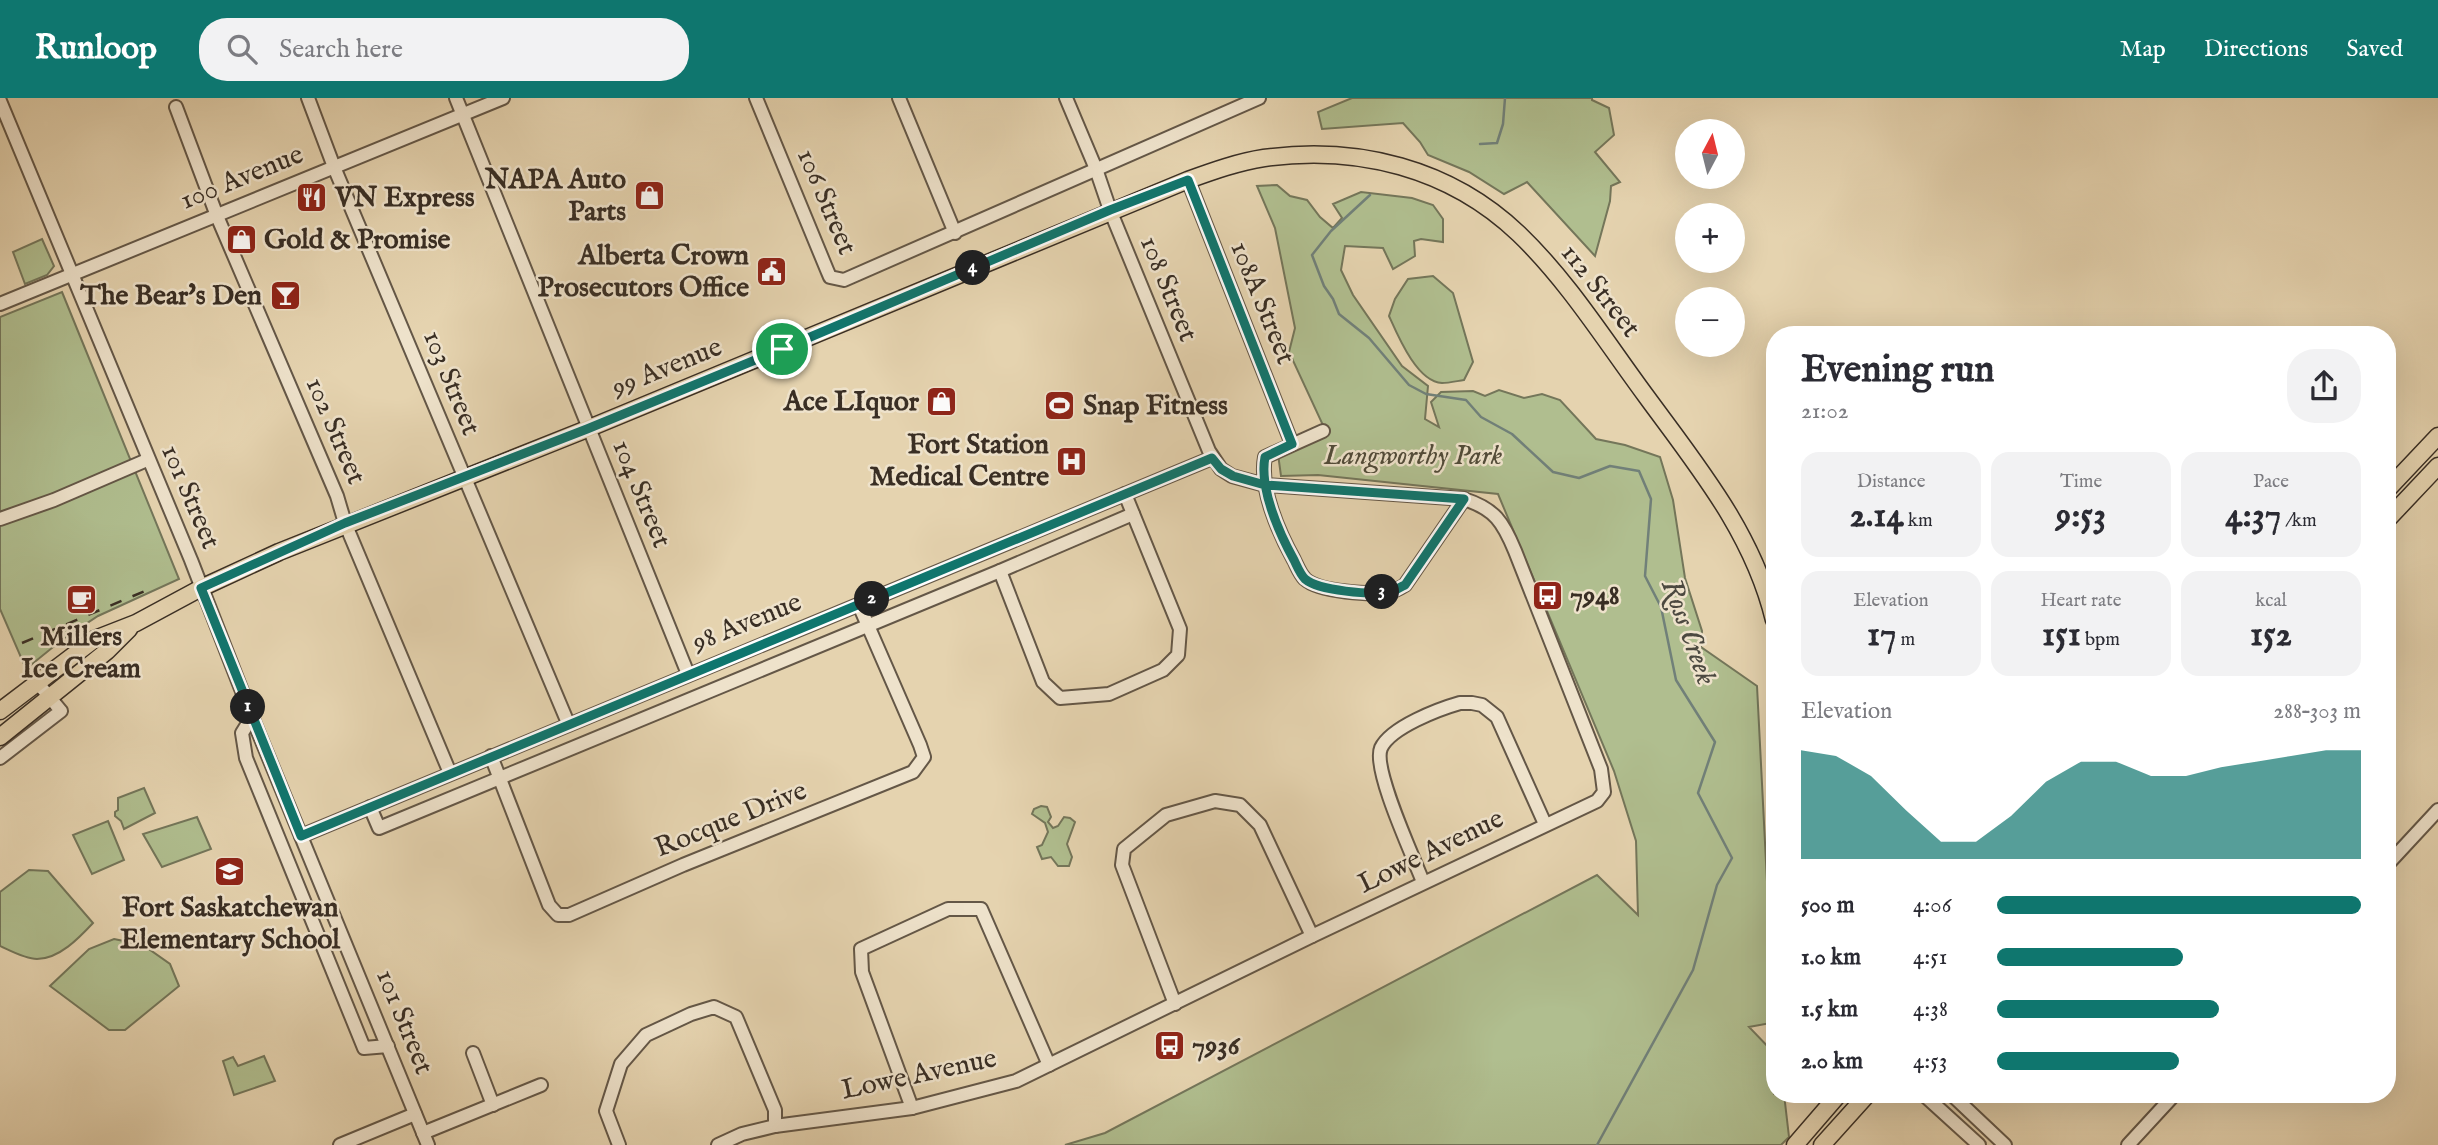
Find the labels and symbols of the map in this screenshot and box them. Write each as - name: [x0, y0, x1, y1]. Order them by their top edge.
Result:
- north arrow: [1675, 119, 1745, 189]
- street label: 100 Avenue: [175, 137, 309, 218]
- street label: 106 Street: [788, 144, 864, 261]
- place label: NAPA Auto Parts: [484, 163, 626, 230]
- shop icon: NAPA Auto Parts: [632, 179, 666, 213]
- restaurant icon: VN Express: [295, 181, 329, 215]
- place label: VN Express: [334, 181, 475, 216]
- shop icon: Gold & Promise: [224, 223, 258, 257]
- place label: Gold & Promise: [264, 223, 451, 258]
- street label: 108 Street: [1131, 231, 1205, 347]
- street label: 108A Street: [1221, 236, 1303, 370]
- street label: 112 Street: [1552, 237, 1648, 345]
- place label: Alberta Crown Prosecutors Office: [537, 239, 749, 306]
- pin: 4: [956, 250, 990, 286]
- public building icon: Alberta Crown Prosecutors Office: [755, 255, 789, 289]
- place label: The Bear's Den: [79, 279, 262, 314]
- bar icon: The Bear's Den: [268, 279, 302, 313]
- pin: [752, 319, 812, 379]
- street label: 103 Street: [414, 325, 488, 441]
- street label: 99 Avenue: [606, 330, 728, 406]
- street label: 102 Street: [297, 372, 373, 490]
- place label: Ace LIquor: [783, 385, 920, 420]
- shop icon: Ace LIquor: [925, 385, 959, 419]
- sports icon: Snap Fitness: [1043, 389, 1077, 423]
- place label: Snap Fitness: [1083, 389, 1228, 424]
- place label: Fort Station Medical Centre: [869, 428, 1049, 495]
- street label: 104 Street: [604, 435, 679, 554]
- park label: Langworthy Park: [1323, 439, 1502, 474]
- street label: 101 Street: [152, 440, 228, 555]
- hospital icon: Fort Station Medical Centre: [1055, 444, 1089, 478]
- pin: 3: [1364, 574, 1400, 610]
- water label: Ross Creek: [1651, 574, 1725, 690]
- bus stop icon: 7948: [1530, 579, 1564, 613]
- place label: 7948: [1570, 579, 1620, 614]
- pin: 2: [854, 582, 890, 616]
- cafe icon: Millers Ice Cream: [64, 583, 98, 617]
- street label: 98 Avenue: [686, 585, 807, 661]
- place label: Millers Ice Cream: [21, 620, 141, 687]
- pin: 1: [230, 690, 266, 724]
- street label: Rocque Drive: [650, 774, 812, 866]
- street label: Lowe Avenue: [1352, 802, 1510, 902]
- school or university icon: Fort Saskatchewan Elementary School: [213, 854, 247, 888]
- place label: Fort Saskatchewan Elementary School: [120, 891, 341, 958]
- street label: 101 Street: [367, 964, 441, 1080]
- bus stop icon: 7936: [1152, 1029, 1186, 1063]
- place label: 7936: [1192, 1029, 1241, 1064]
- street label: Lowe Avenue: [838, 1041, 1000, 1109]

